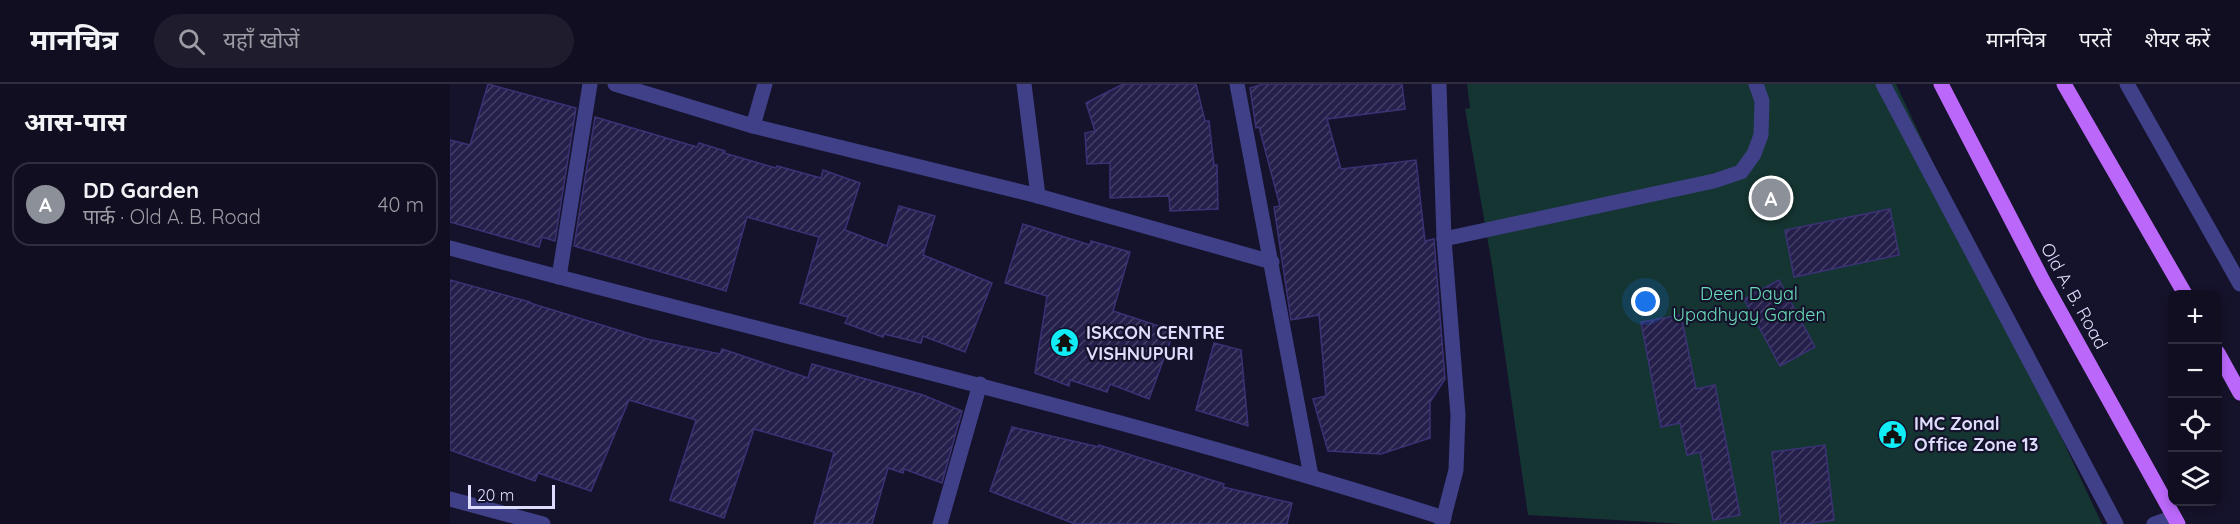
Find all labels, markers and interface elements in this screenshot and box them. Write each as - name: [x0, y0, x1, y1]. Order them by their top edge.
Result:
- search box: [154, 14, 574, 68]
- text: मानचित्र: [30, 22, 118, 57]
- icon: search: [175, 25, 208, 58]
- text: यहाँ खोजें: [223, 26, 299, 54]
- text: मानचित्र: [1986, 26, 2046, 52]
- text: परतें: [2079, 26, 2112, 52]
- text: शेयर करें: [2145, 26, 2210, 52]
- text: आस-पास: [24, 105, 126, 138]
- text: DD Garden: [83, 176, 199, 204]
- pin: A: [1752, 176, 1790, 220]
- text: A: [39, 192, 52, 217]
- text: 40 m: [378, 192, 424, 217]
- text: पार्क · Old A. B. Road: [83, 204, 261, 229]
- street label: Old A. B. Road: [2036, 239, 2113, 353]
- park label: Deen Dayal Upadhyay Garden: [1672, 282, 1826, 326]
- your location: [1631, 287, 1660, 316]
- map controls: [2168, 290, 2222, 506]
- button: +: [2168, 290, 2222, 344]
- place label: ISKCON CENTRE VISHNUPURI: [1086, 321, 1225, 365]
- temple icon: ISKCON CENTRE VISHNUPURI: [1049, 327, 1081, 359]
- button: −: [2168, 344, 2222, 398]
- button: locate: [2168, 398, 2222, 452]
- place label: IMC Zonal Office Zone 13: [1914, 412, 2039, 456]
- public building icon: IMC Zonal Office Zone 13: [1877, 418, 1909, 450]
- button: layers: [2168, 452, 2222, 506]
- scale bar: [468, 482, 555, 510]
- text: 20 m: [477, 485, 514, 505]

